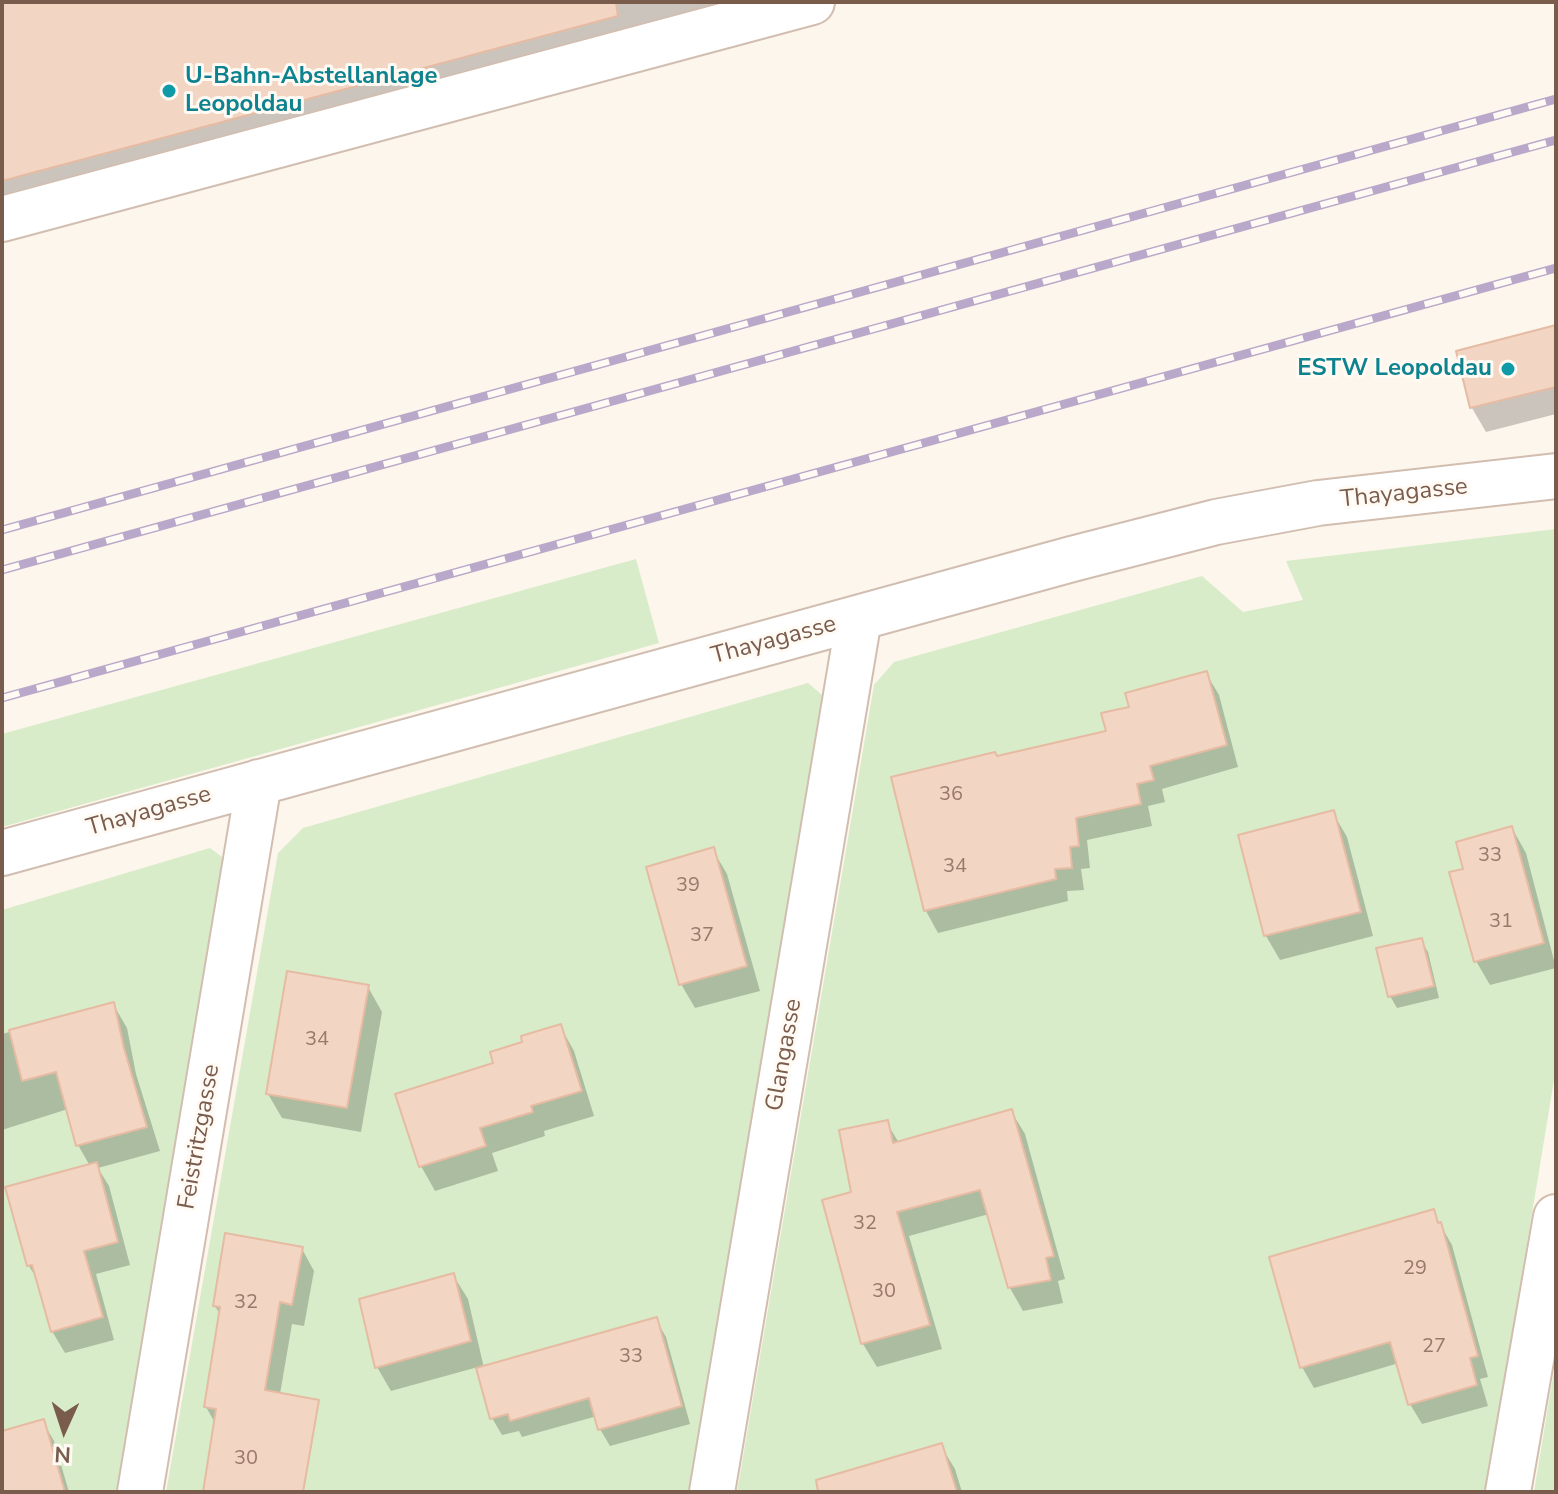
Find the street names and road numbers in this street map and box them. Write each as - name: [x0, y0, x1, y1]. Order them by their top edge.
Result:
- street label: Thayagasse: [1339, 473, 1469, 515]
- street label: Thayagasse: [708, 611, 840, 671]
- street label: Thayagasse: [83, 780, 215, 844]
- street label: Glangasse: [761, 997, 809, 1113]
- street label: Feistritzgasse: [173, 1062, 227, 1212]

